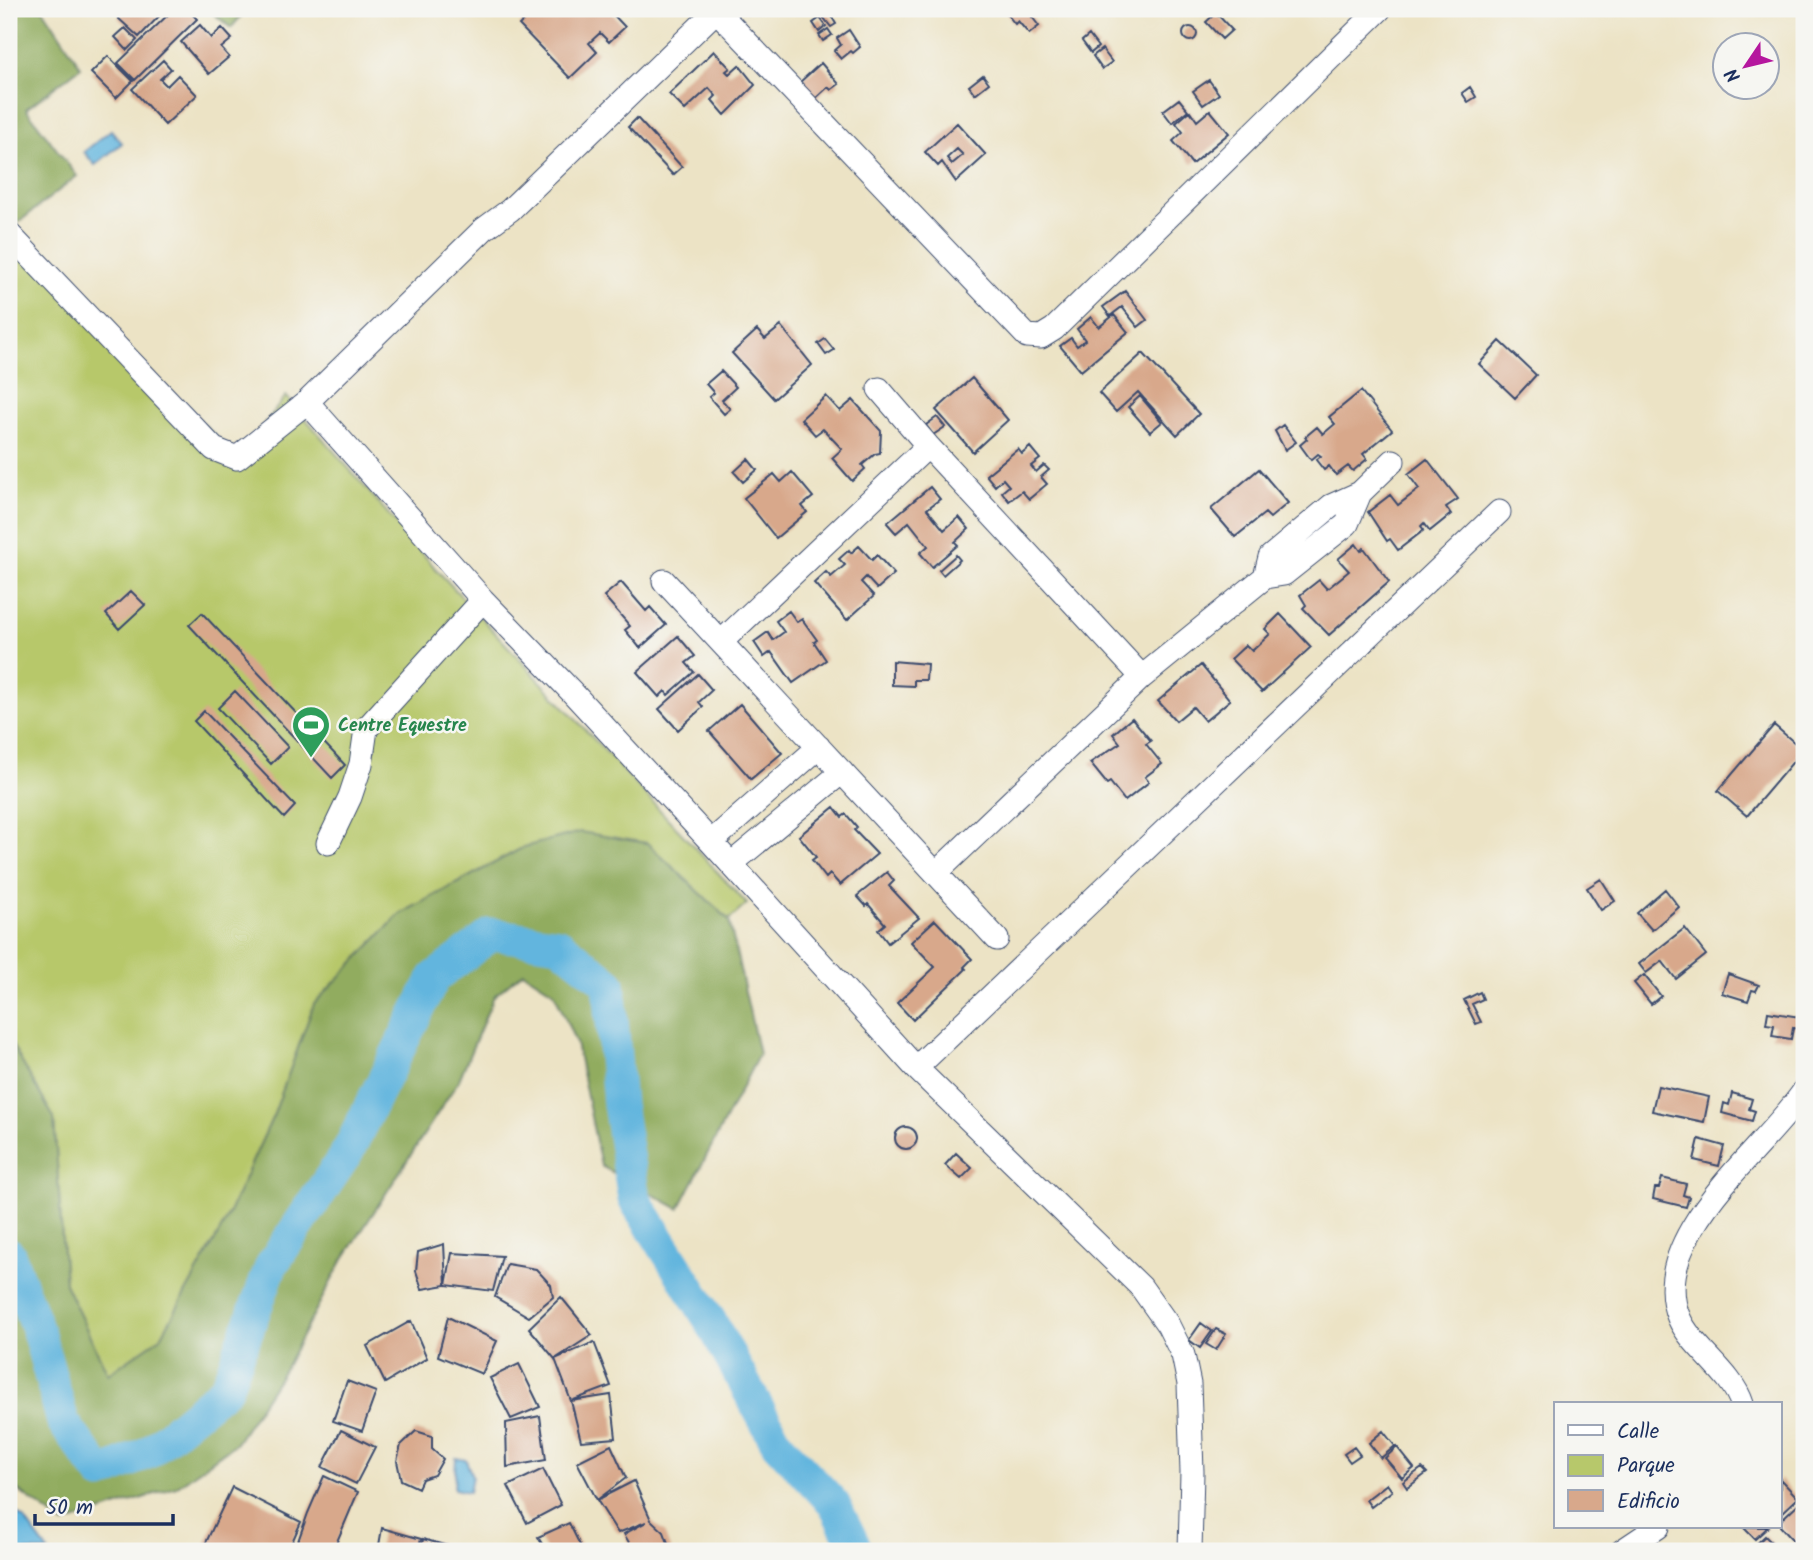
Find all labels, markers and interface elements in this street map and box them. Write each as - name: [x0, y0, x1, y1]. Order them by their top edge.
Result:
- north arrow: [1712, 32, 1782, 102]
- text: N: [1718, 61, 1749, 88]
- sports icon: Centre Equestre: [290, 704, 332, 759]
- place label: Centre Equestre: [338, 712, 467, 741]
- legend: [1554, 1402, 1782, 1528]
- text: Calle: [1617, 1416, 1660, 1449]
- text: Parque: [1617, 1450, 1675, 1483]
- scale bar: [35, 1483, 173, 1527]
- text: Edificio: [1617, 1486, 1680, 1519]
- text: 50 m: [46, 1492, 93, 1525]

